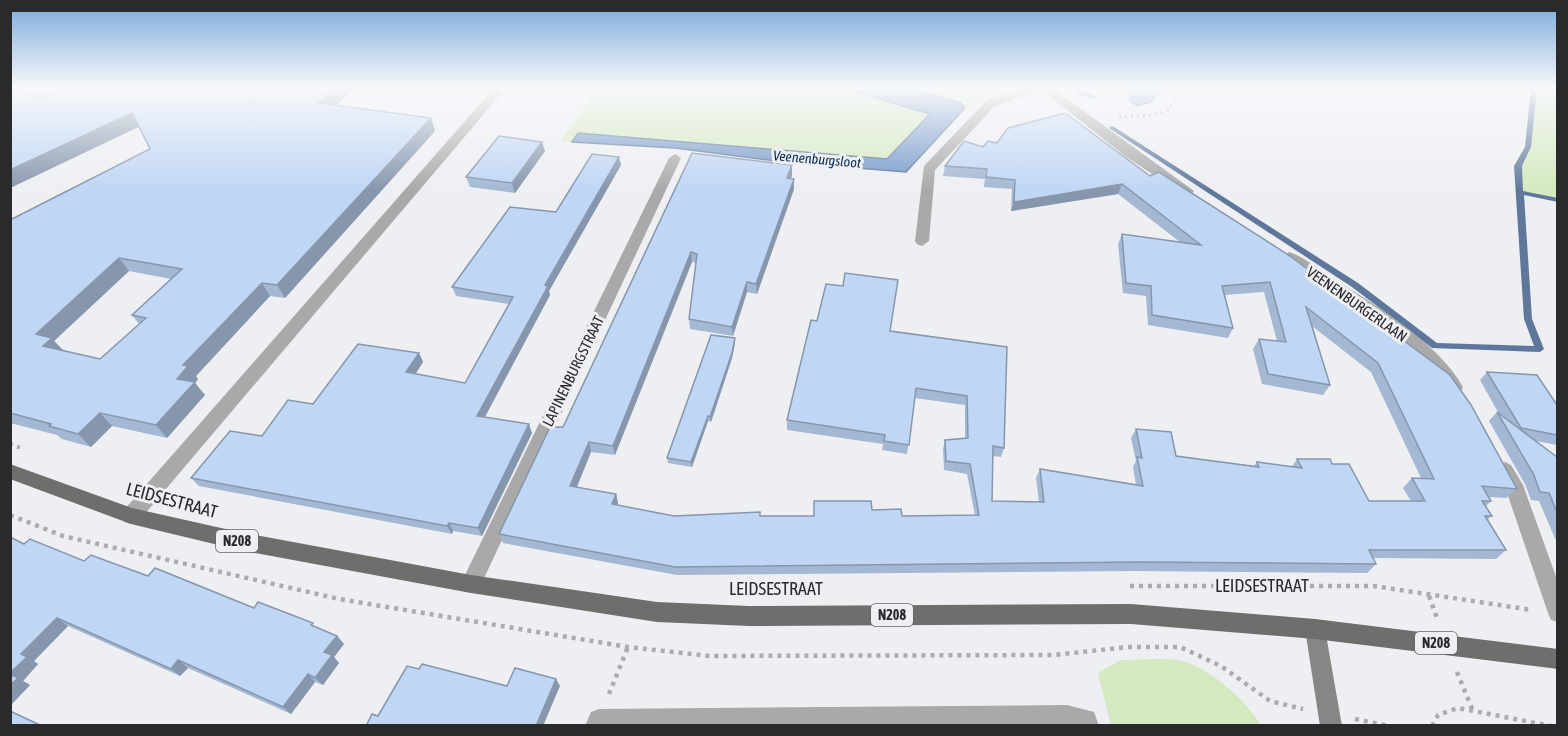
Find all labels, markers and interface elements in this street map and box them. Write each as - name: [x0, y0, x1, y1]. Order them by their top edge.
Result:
- water label: Veenenburgsloot: [772, 147, 862, 171]
- street label: VEENENBURGERLAAN: [1303, 263, 1411, 345]
- street label: LAPINENBURGSTRAAT: [539, 313, 607, 429]
- street label: LEIDSESTRAAT: [124, 478, 220, 522]
- road number: N208: [216, 530, 258, 552]
- street label: LEIDSESTRAAT: [1215, 575, 1309, 596]
- street label: LEIDSESTRAAT: [729, 578, 823, 599]
- road number: N208: [871, 604, 913, 626]
- road number: N208: [1415, 632, 1457, 654]

